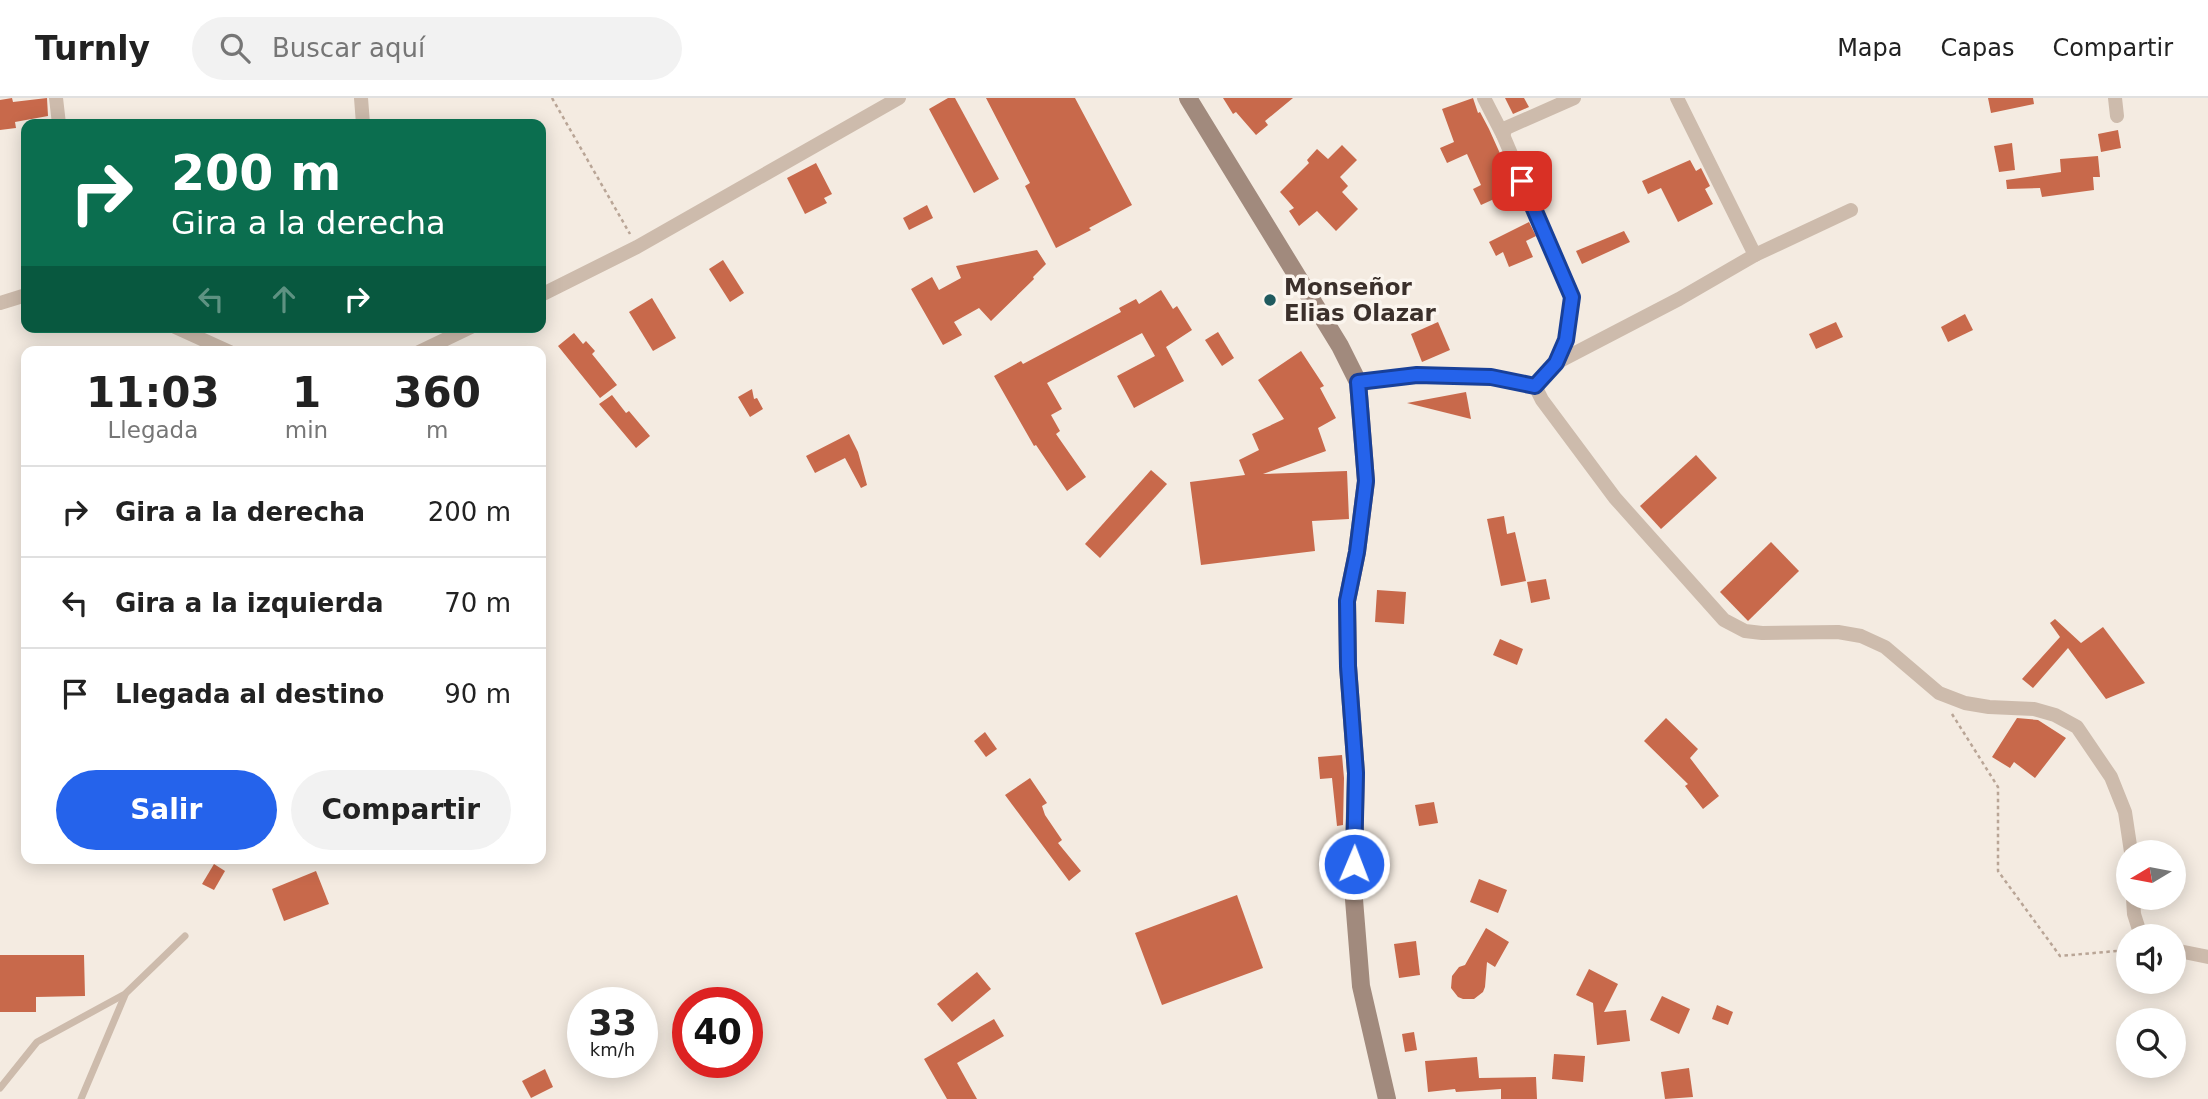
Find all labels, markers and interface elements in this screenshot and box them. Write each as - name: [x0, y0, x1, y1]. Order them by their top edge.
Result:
- search box: [192, 17, 682, 80]
- text: Turnly: [35, 29, 150, 68]
- icon: search: [216, 29, 254, 67]
- text: Buscar aquí: [272, 33, 425, 63]
- text: Mapa: [1837, 34, 1903, 62]
- text: Capas: [1941, 34, 2014, 62]
- text: Compartir: [2052, 34, 2173, 62]
- text: 200 m: [171, 145, 341, 202]
- icon: right: [56, 147, 147, 238]
- pin: [1492, 151, 1552, 211]
- icon: arrive: [1503, 162, 1541, 200]
- text: Gira a la derecha: [171, 204, 446, 242]
- place label: Monseñor Elias Olazar: [1284, 274, 1437, 326]
- icon: left: [192, 280, 230, 318]
- icon: ahead: [265, 280, 303, 318]
- icon: right: [338, 280, 376, 318]
- marker: Monseñor Elias Olazar: [1262, 292, 1278, 308]
- text: 11:03: [86, 368, 220, 417]
- text: 1: [292, 368, 321, 417]
- text: 360: [393, 368, 481, 417]
- text: Llegada: [108, 417, 198, 443]
- text: min: [285, 417, 328, 443]
- text: m: [426, 417, 448, 443]
- icon: right: [56, 493, 94, 531]
- text: Gira a la derecha: [115, 497, 365, 527]
- text: 200 m: [428, 497, 511, 527]
- icon: left: [56, 584, 94, 622]
- text: Gira a la izquierda: [115, 588, 383, 618]
- text: 70 m: [444, 588, 511, 618]
- icon: arrive: [56, 675, 94, 713]
- text: Llegada al destino: [115, 679, 384, 709]
- text: 90 m: [444, 679, 511, 709]
- button: Salir: [56, 770, 277, 850]
- button: Compartir: [291, 770, 511, 850]
- position arrow: [1317, 827, 1391, 901]
- north arrow: [2116, 840, 2186, 910]
- map controls: [2116, 840, 2186, 1078]
- button: sound: [2116, 924, 2186, 994]
- speed limit sign: 40: [672, 987, 763, 1078]
- text: 33: [588, 1003, 637, 1043]
- button: search: [2116, 1008, 2186, 1078]
- text: km/h: [590, 1039, 635, 1060]

